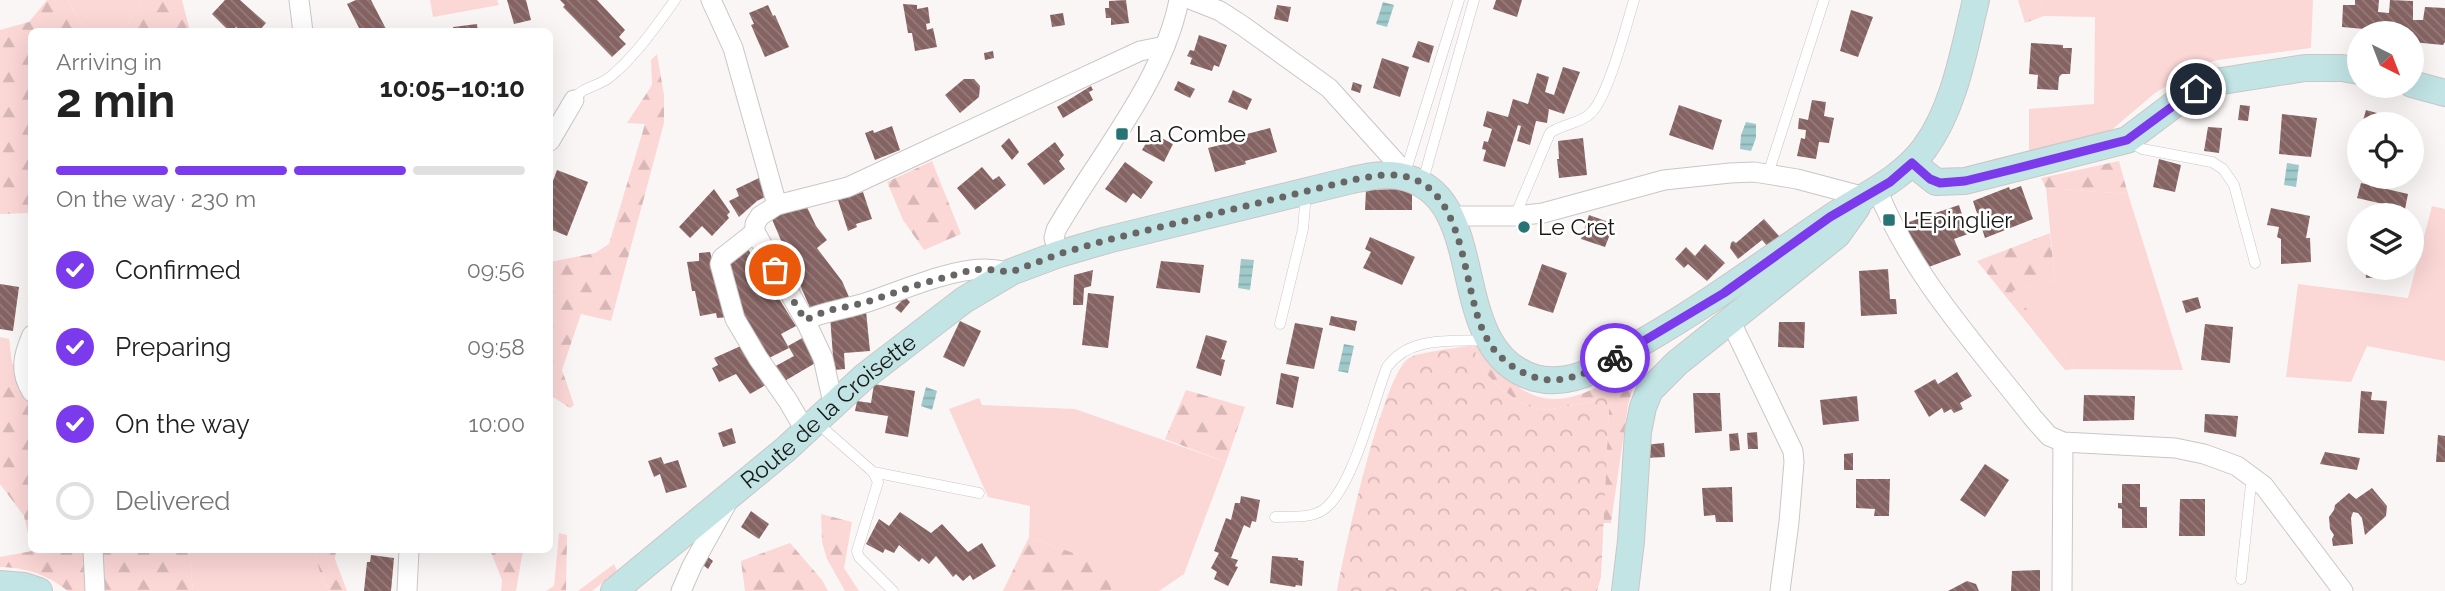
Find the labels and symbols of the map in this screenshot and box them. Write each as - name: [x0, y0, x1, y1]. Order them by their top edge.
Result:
- north arrow: [2347, 21, 2424, 98]
- pin: [2166, 59, 2226, 119]
- place label: La Combe: [1136, 120, 1246, 147]
- marker: La Combe: [1114, 126, 1130, 142]
- place label: L'Epinglier: [1903, 206, 2012, 233]
- marker: L'Epinglier: [1881, 212, 1897, 228]
- place label: Le Cret: [1538, 213, 1615, 240]
- marker: Le Cret: [1516, 219, 1532, 235]
- pin: [745, 240, 805, 300]
- courier: [1580, 323, 1650, 393]
- street label: Route de la Croisette: [735, 328, 921, 494]

